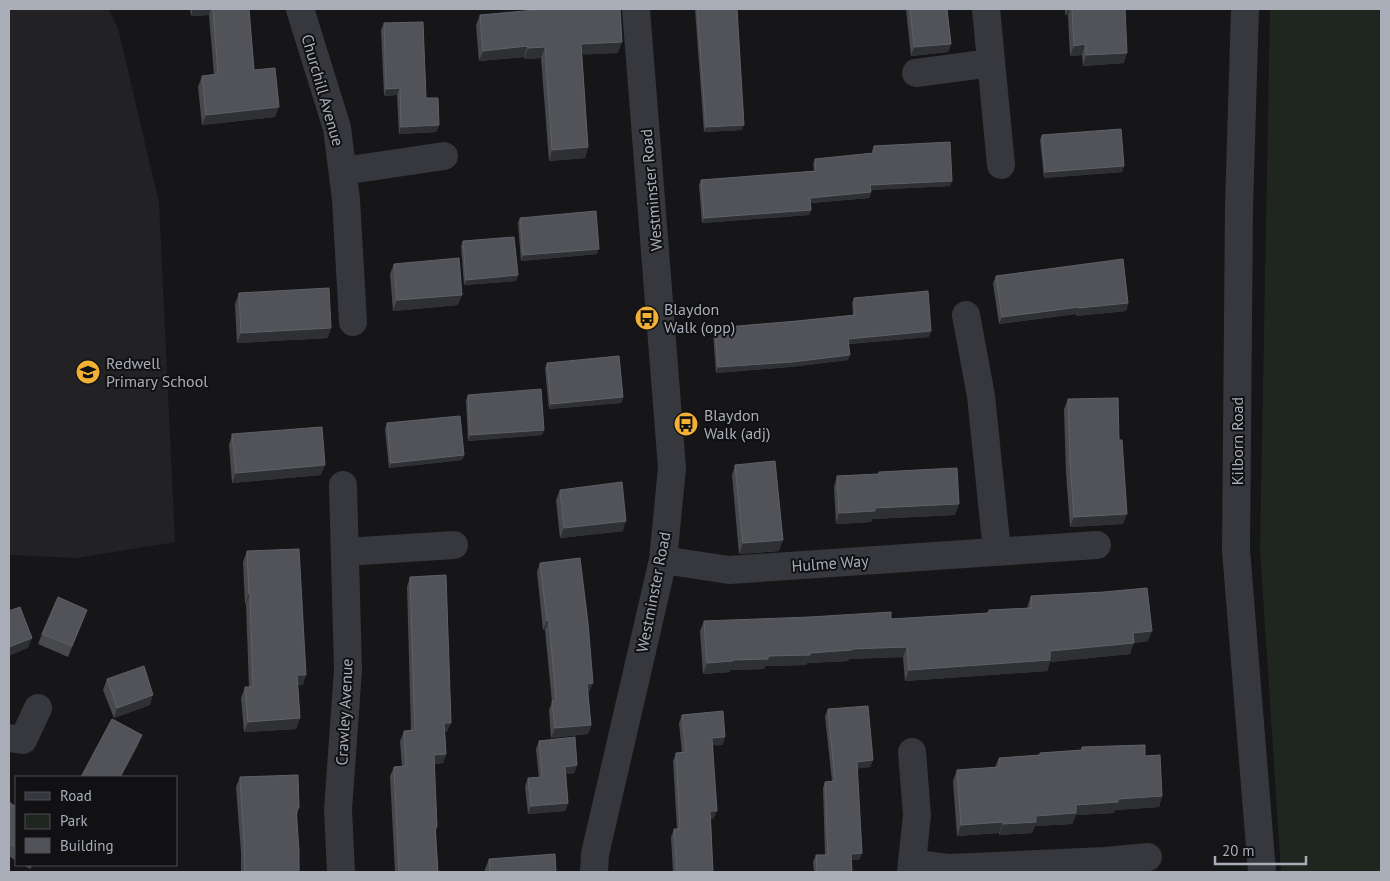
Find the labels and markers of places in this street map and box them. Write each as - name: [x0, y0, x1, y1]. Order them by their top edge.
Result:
- place label: Blaydon Walk (opp): [664, 299, 735, 337]
- bus stop icon: Blaydon Walk (opp): [634, 305, 660, 331]
- place label: Redwell Primary School: [106, 353, 208, 391]
- school or university icon: Redwell Primary School: [75, 359, 101, 385]
- place label: Blaydon Walk (adj): [704, 405, 770, 443]
- bus stop icon: Blaydon Walk (adj): [673, 411, 699, 437]

